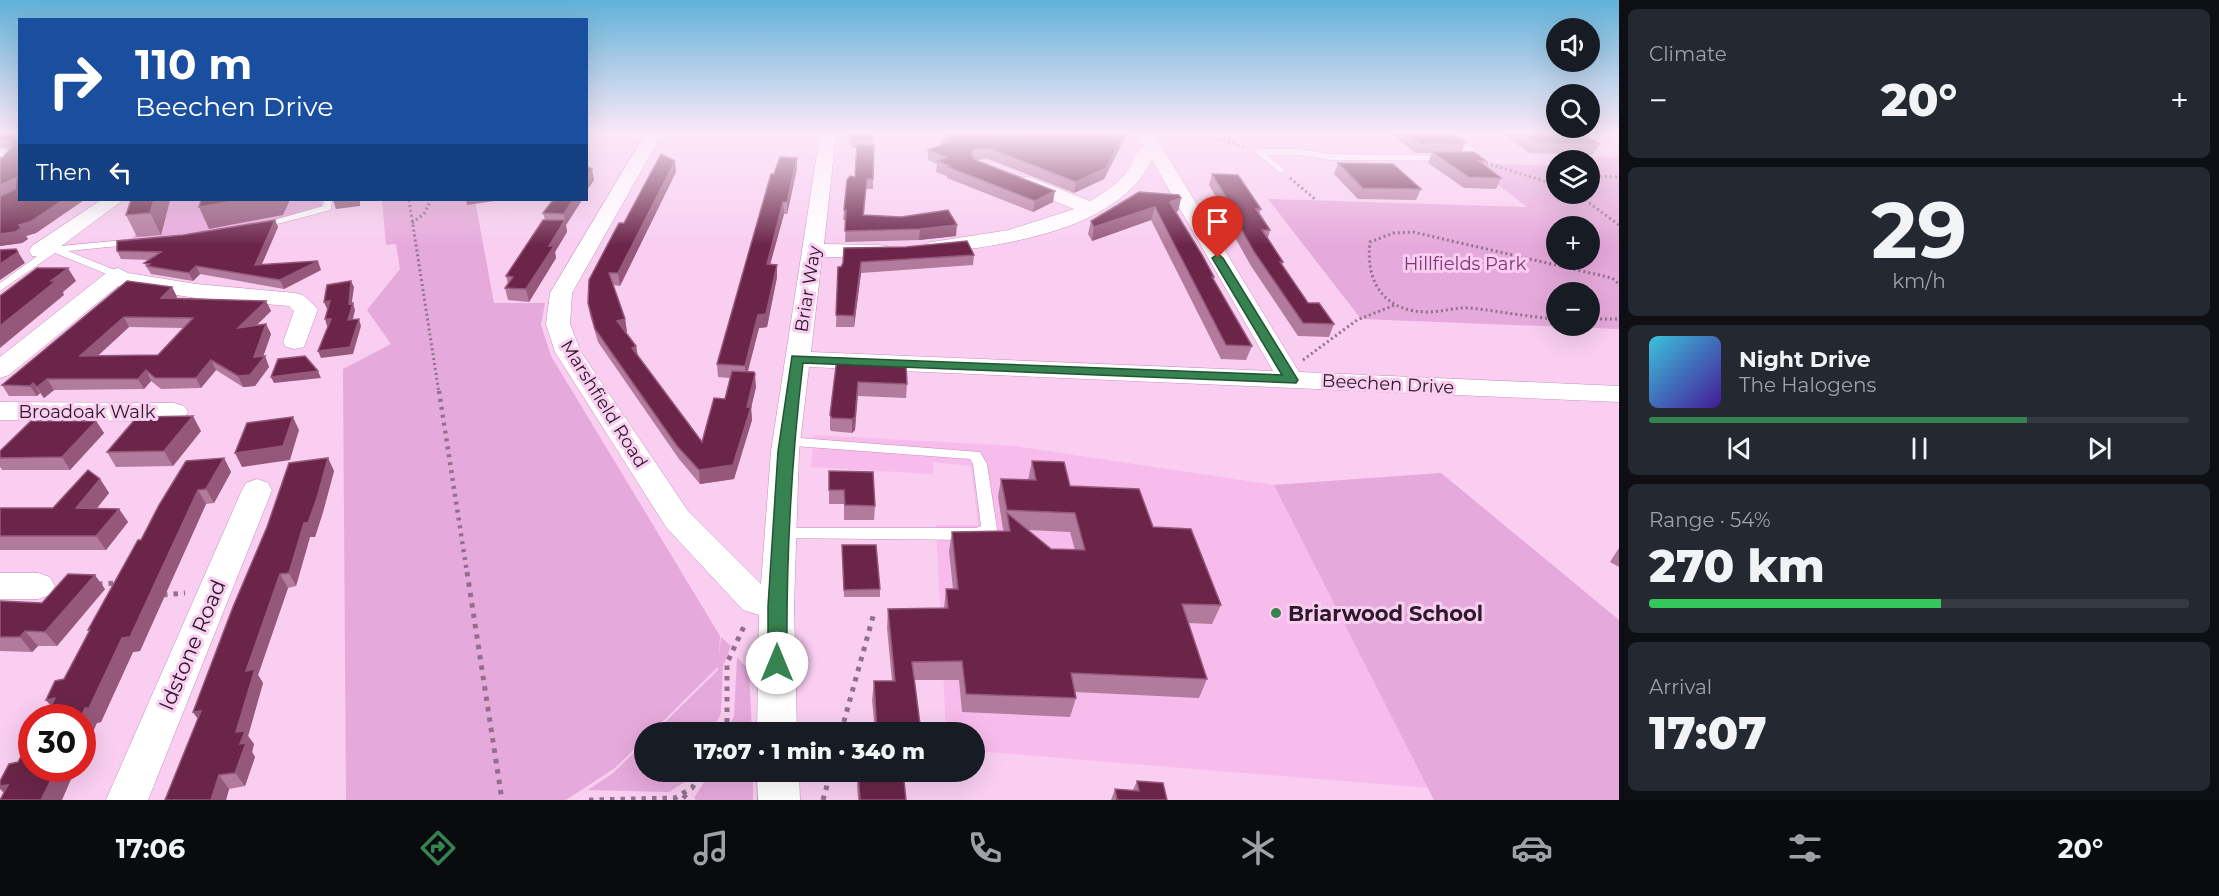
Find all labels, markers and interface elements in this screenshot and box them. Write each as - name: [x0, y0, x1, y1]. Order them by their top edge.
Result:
- map controls: [1546, 18, 1600, 336]
- button: sound: [1546, 18, 1600, 72]
- text: 110 m: [135, 38, 252, 90]
- icon: right: [36, 42, 114, 120]
- text: Climate: [1649, 42, 1727, 66]
- text: 20°: [1881, 72, 1957, 127]
- text: −: [1649, 80, 1668, 120]
- text: +: [2170, 80, 2189, 120]
- button: search: [1546, 84, 1600, 138]
- text: Beechen Drive: [135, 90, 334, 123]
- button: layers: [1546, 150, 1600, 204]
- icon: left: [104, 156, 137, 189]
- text: Then: [36, 159, 92, 186]
- text: 29: [1871, 182, 1967, 278]
- pin: [1192, 196, 1243, 258]
- icon: arrive: [1201, 205, 1234, 238]
- button: +: [1546, 216, 1600, 270]
- street label: Briar Way: [790, 244, 826, 334]
- park label: Hillfields Park: [1404, 253, 1526, 275]
- text: km/h: [1892, 269, 1946, 293]
- button: −: [1546, 282, 1600, 336]
- street label: Marshfield Road: [556, 336, 652, 472]
- text: Night Drive: [1739, 346, 1871, 373]
- street label: Beechen Drive: [1321, 370, 1455, 398]
- text: The Halogens: [1739, 373, 1876, 397]
- street label: Broadoak Walk: [18, 401, 156, 423]
- icon: previous: [1723, 432, 1756, 465]
- icon: pause: [1903, 432, 1936, 465]
- icon: next: [2083, 432, 2116, 465]
- text: Range · 54%: [1649, 508, 1771, 532]
- text: 270 km: [1649, 538, 1825, 593]
- street label: Idstone Road: [153, 576, 231, 714]
- place label: Briarwood School: [1288, 601, 1483, 626]
- marker: Briarwood School: [1269, 606, 1283, 620]
- position arrow: [745, 631, 809, 695]
- text: Arrival: [1649, 675, 1712, 699]
- speed limit sign: 30: [18, 704, 96, 782]
- text: 17:07: [1649, 705, 1767, 760]
- text: 17:07 · 1 min · 340 m: [694, 738, 925, 765]
- icon: directions: [417, 827, 459, 869]
- icon: music: [690, 827, 732, 869]
- icon: phone: [964, 827, 1006, 869]
- icon: climate: [1237, 827, 1279, 869]
- icon: car: [1511, 827, 1553, 869]
- icon: filters: [1784, 827, 1826, 869]
- text: 17:06: [116, 832, 185, 865]
- text: 20°: [2058, 832, 2103, 865]

